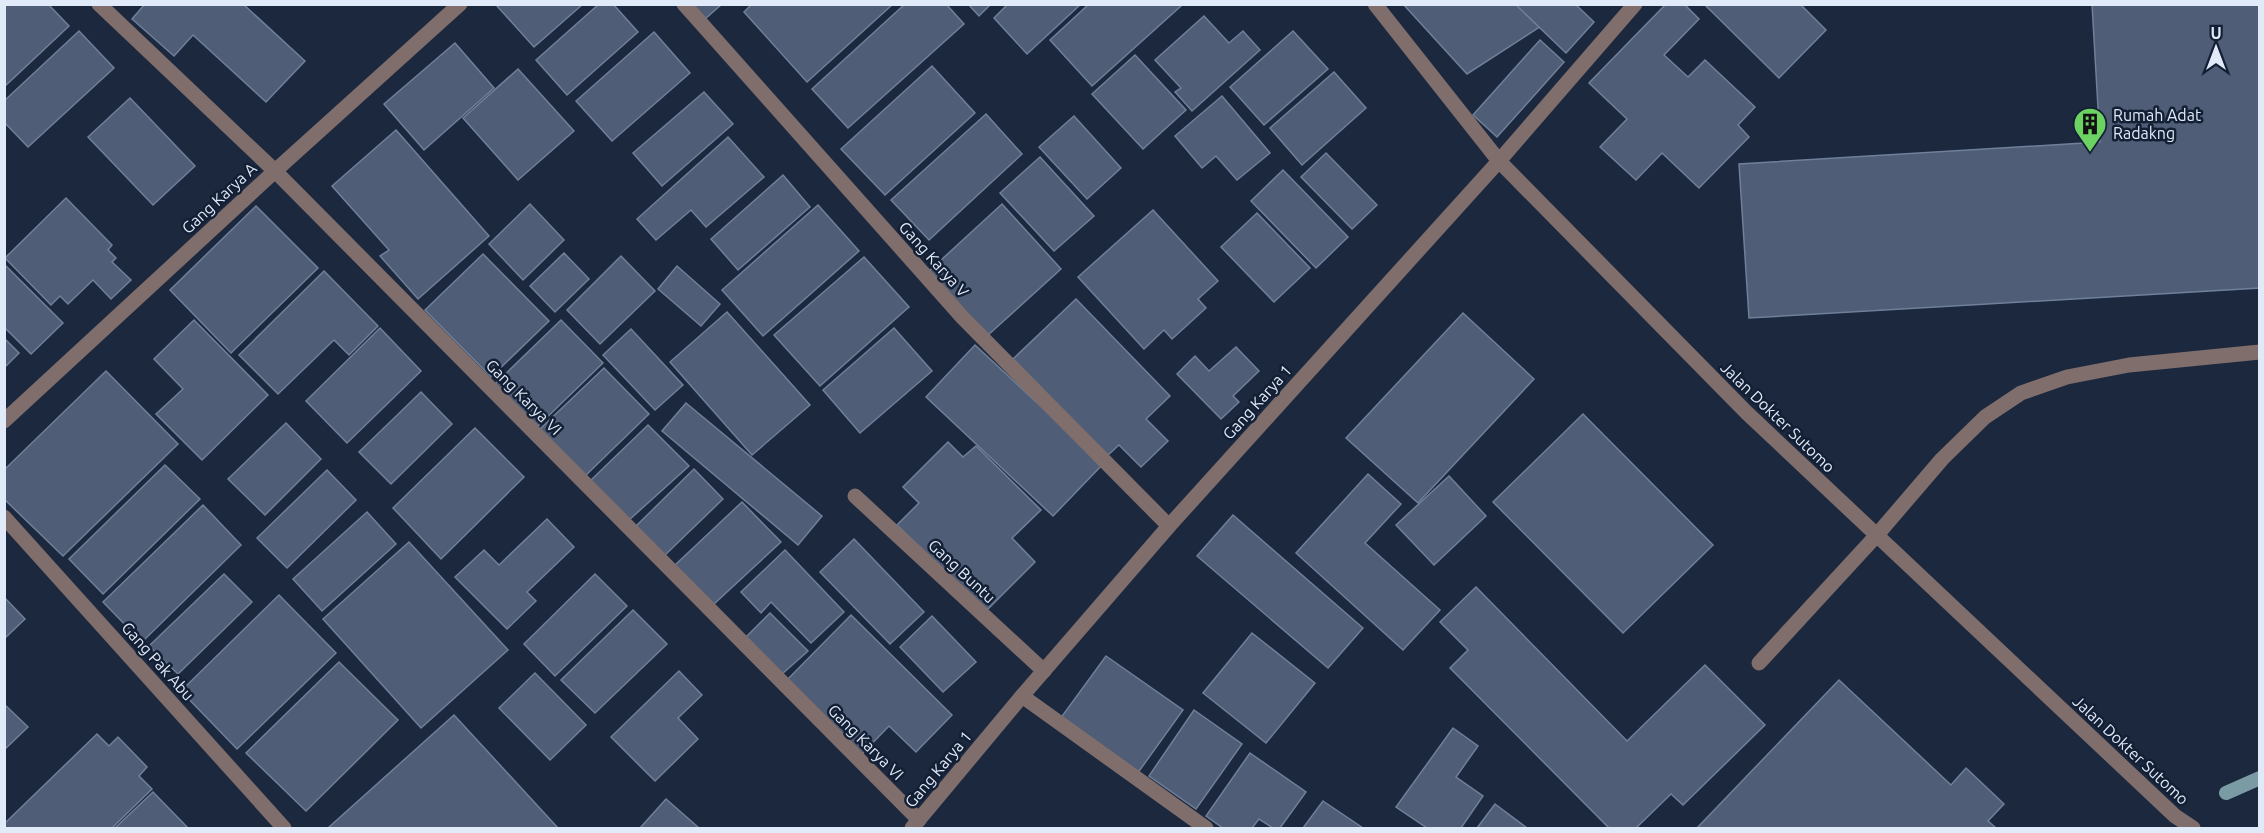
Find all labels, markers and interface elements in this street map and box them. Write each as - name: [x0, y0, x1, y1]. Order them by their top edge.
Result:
- north arrow: [2186, 18, 2246, 78]
- text: U: [2210, 24, 2222, 42]
- building icon: Rumah Adat Radakng: [2072, 106, 2108, 153]
- place label: Rumah Adat Radakng: [2113, 106, 2202, 142]
- street label: Gang Karya A: [178, 159, 260, 237]
- street label: Gang Karya V: [896, 218, 972, 300]
- street label: Gang Karya VI: [483, 356, 565, 438]
- street label: Jalan Dokter Sutomo: [1717, 358, 1839, 476]
- street label: Gang Karya 1: [1219, 361, 1295, 443]
- street label: Gang Buntu: [925, 536, 999, 606]
- street label: Gang Pak Abu: [118, 618, 198, 704]
- street label: Jalan Dokter Sutomo: [2070, 692, 2192, 808]
- street label: Gang Karya VI: [825, 701, 907, 783]
- street label: Gang Karya 1: [901, 727, 975, 811]

